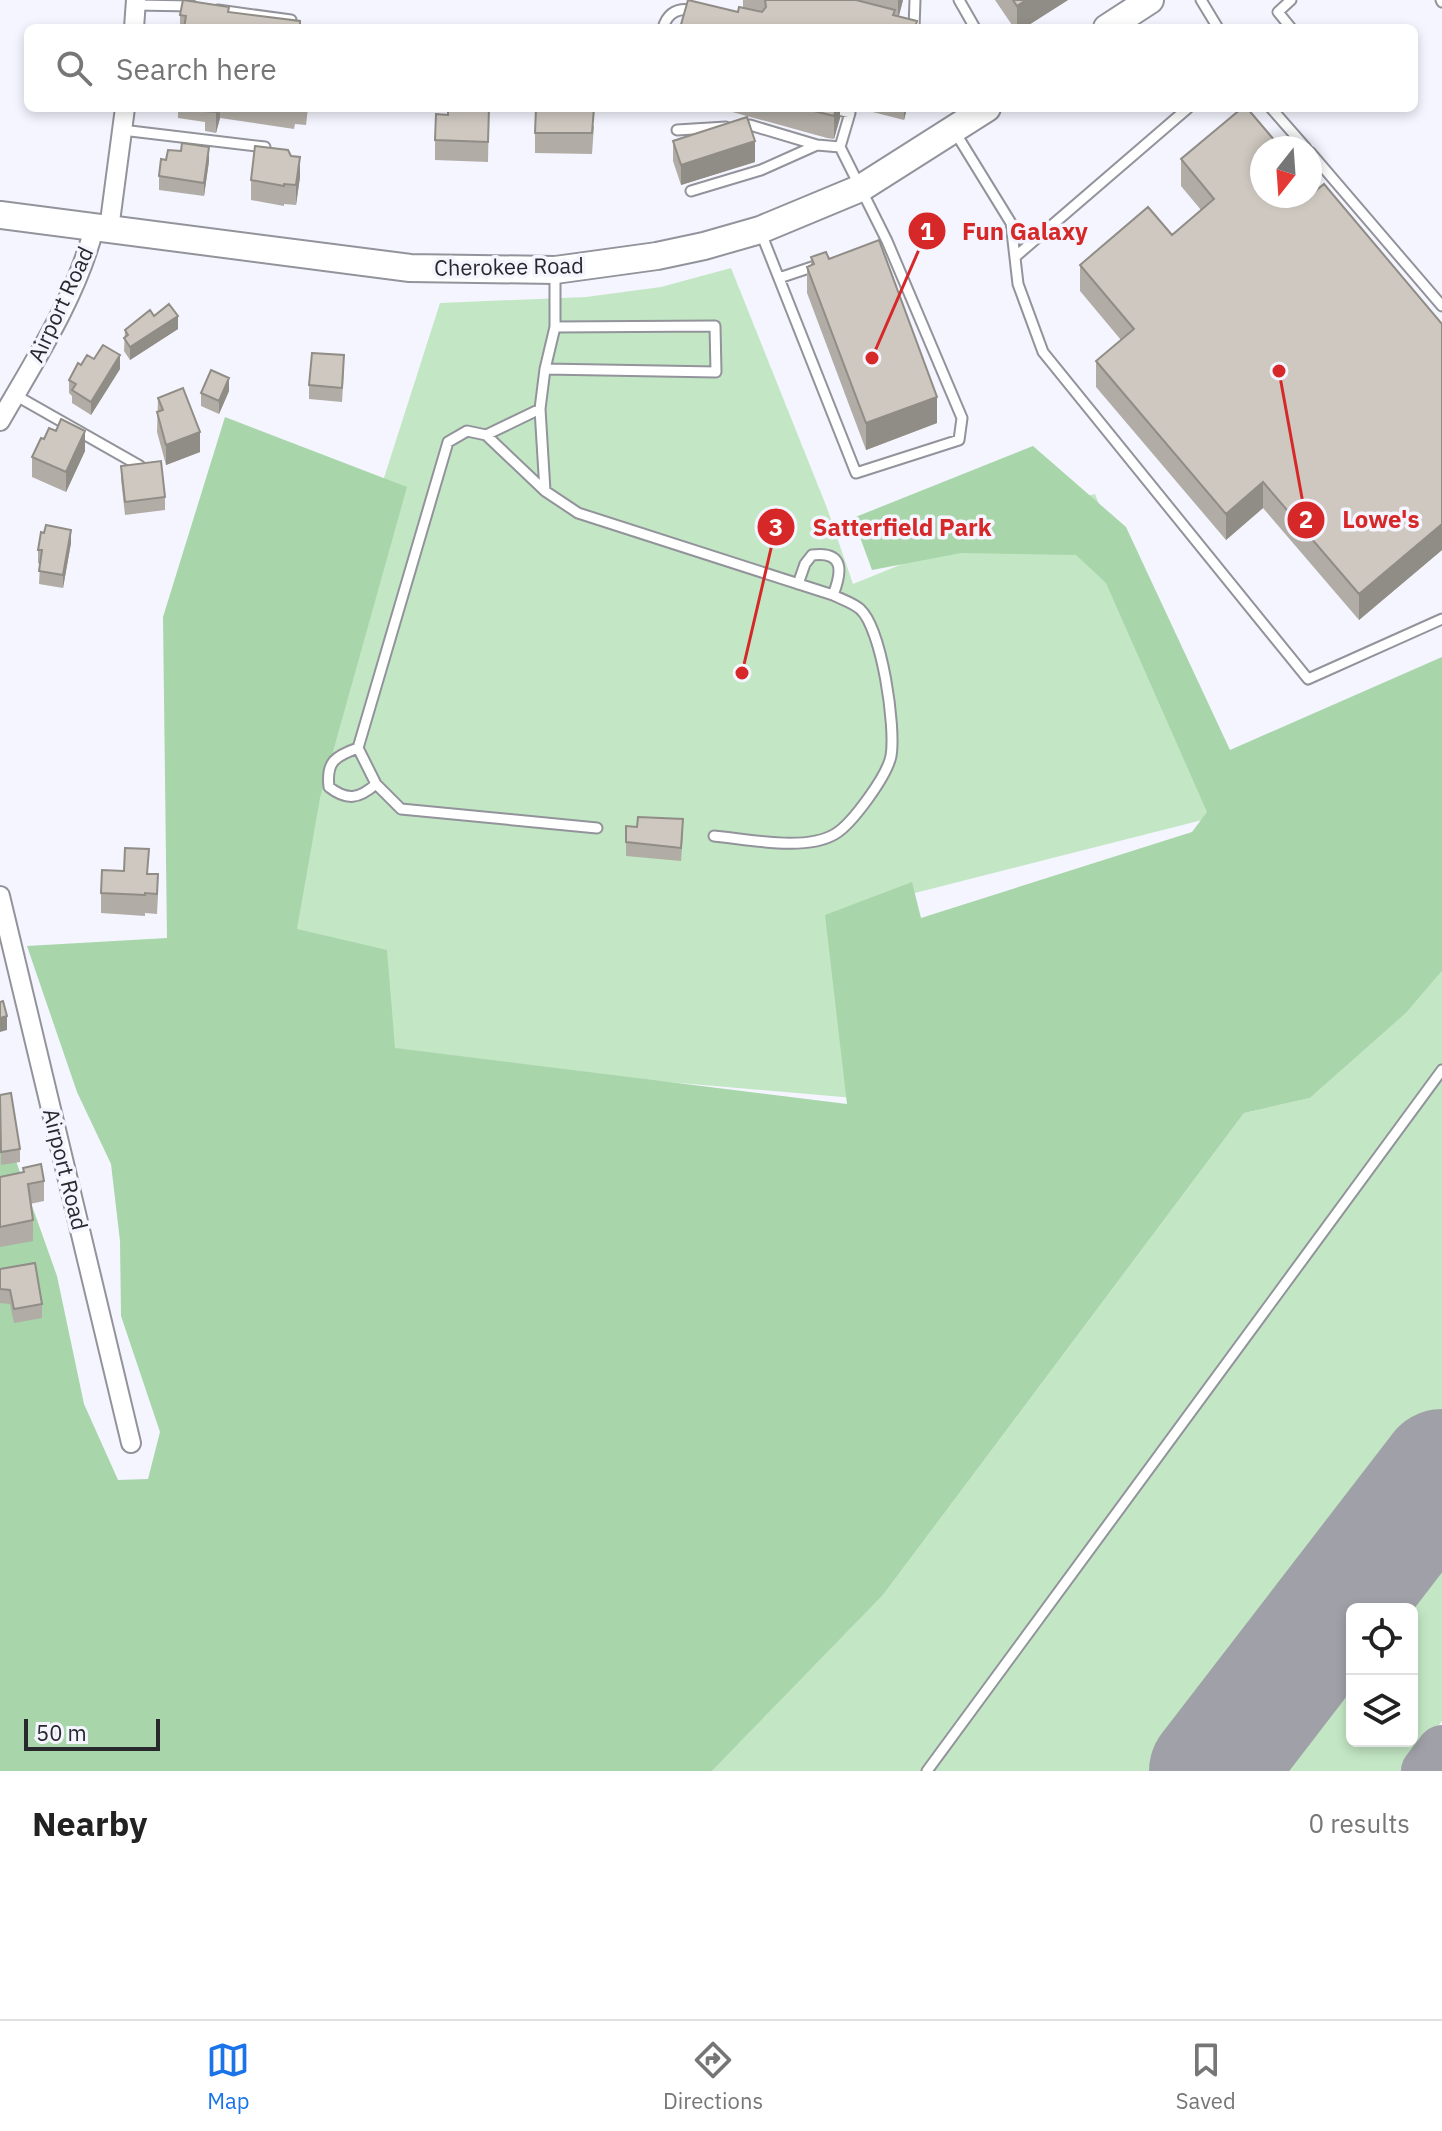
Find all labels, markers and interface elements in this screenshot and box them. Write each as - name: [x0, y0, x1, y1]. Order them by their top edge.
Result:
- search box: [24, 24, 1418, 112]
- icon: search: [52, 46, 96, 90]
- text: Search here: [116, 49, 277, 88]
- north arrow: [1250, 136, 1322, 208]
- callout: Fun Galaxy: [907, 207, 1104, 255]
- text: 1: [920, 215, 934, 247]
- text: Fun Galaxy: [962, 215, 1088, 247]
- street label: Airport Road: [21, 241, 99, 367]
- street label: Cherokee Road: [434, 250, 584, 282]
- callout: Lowe's: [1286, 496, 1435, 544]
- callout: Satterfield Park: [756, 503, 1007, 551]
- text: 2: [1299, 503, 1313, 535]
- text: Lowe's: [1342, 503, 1420, 535]
- text: 3: [769, 511, 783, 543]
- text: Satterfield Park: [812, 511, 992, 543]
- street label: Airport Road: [37, 1105, 95, 1233]
- map controls: [1346, 1603, 1418, 1747]
- button: locate: [1346, 1603, 1418, 1675]
- button: layers: [1346, 1675, 1418, 1747]
- scale bar: [24, 1715, 160, 1751]
- text: 50 m: [36, 1718, 87, 1747]
- text: Nearby: [32, 1801, 147, 1845]
- text: 0 results: [1308, 1806, 1410, 1840]
- tab: Map: [206, 2038, 250, 2115]
- tab: Directions: [663, 2038, 763, 2115]
- tab: Saved: [1176, 2038, 1236, 2115]

